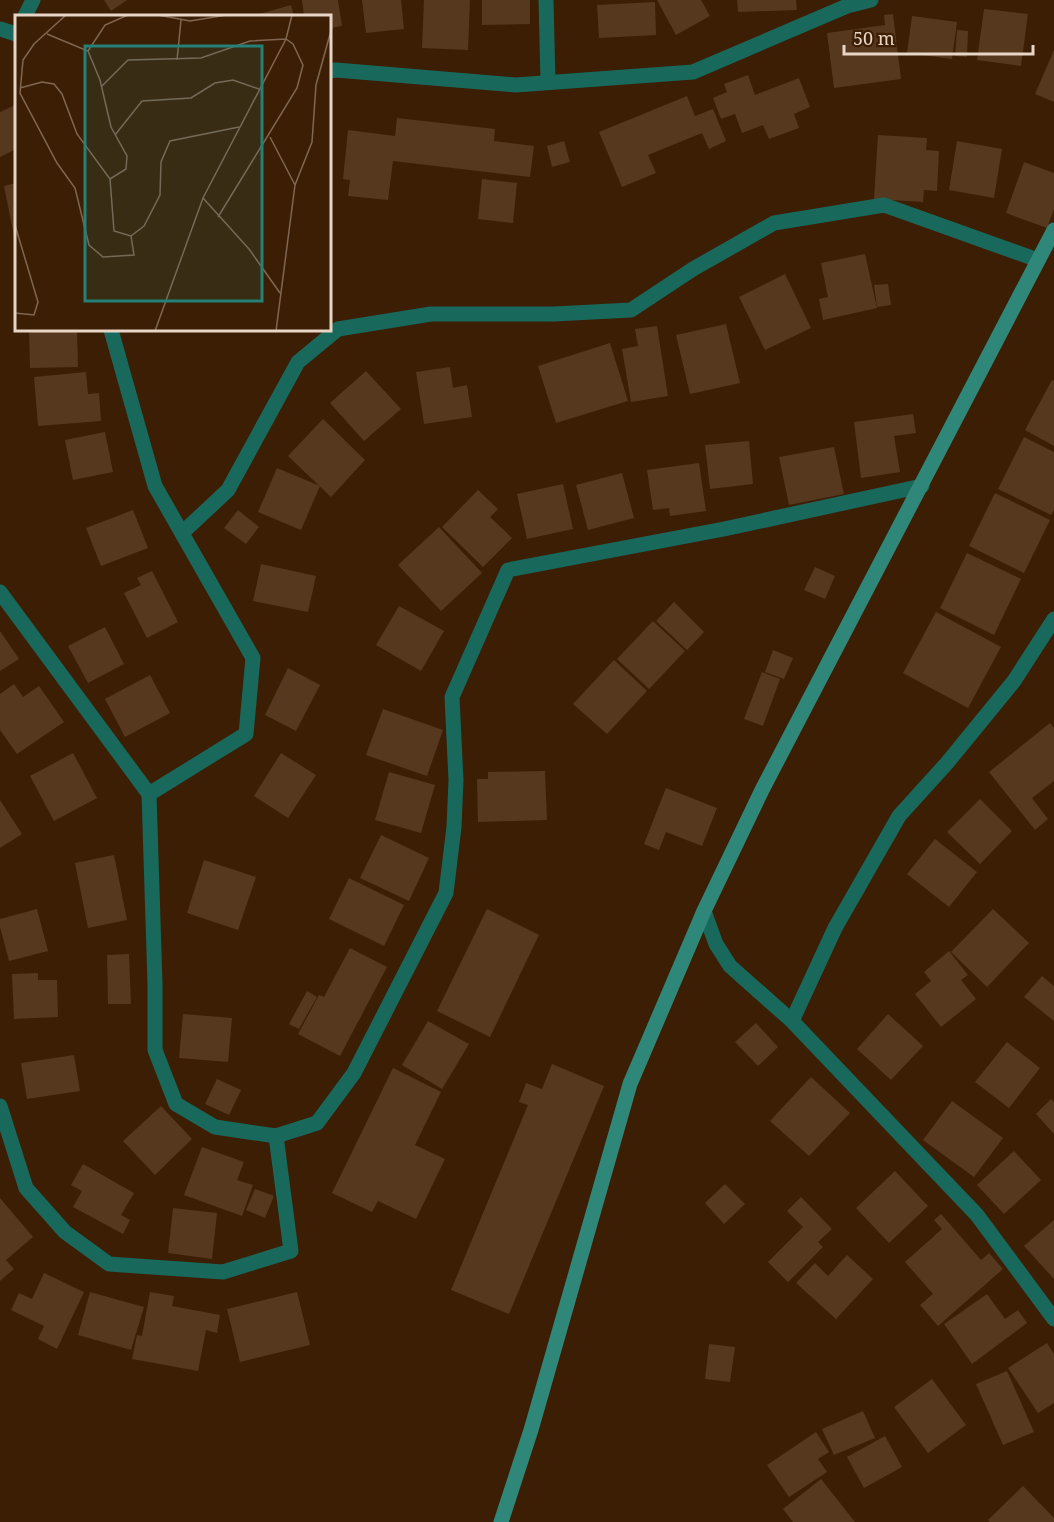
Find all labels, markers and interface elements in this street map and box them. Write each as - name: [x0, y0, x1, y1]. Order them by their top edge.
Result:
- inset map: [15, 15, 332, 332]
- scale bar: [844, 18, 1033, 56]
- text: 50 m: [853, 26, 895, 50]

